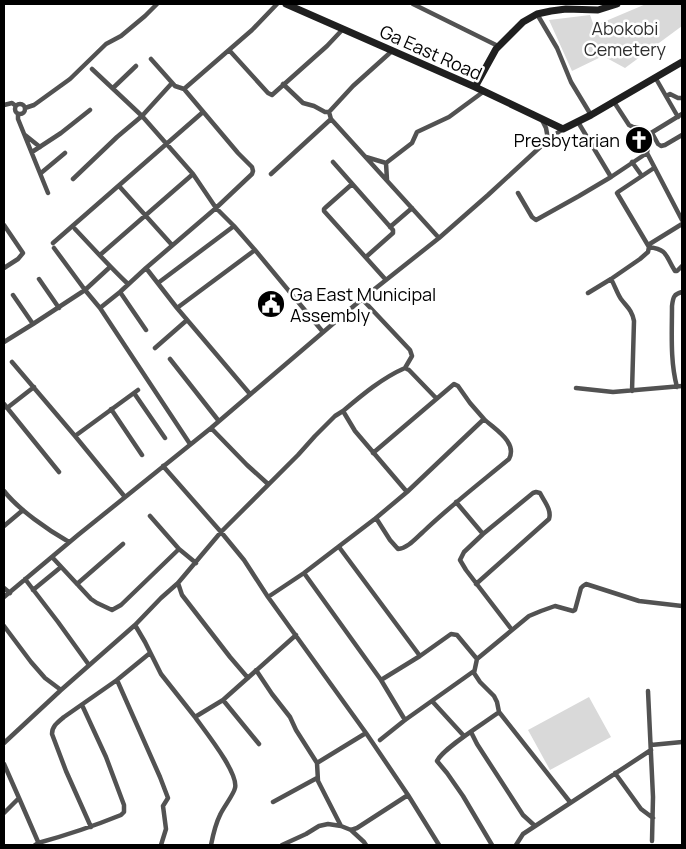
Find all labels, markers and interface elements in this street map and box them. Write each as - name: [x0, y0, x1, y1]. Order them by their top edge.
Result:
- park label: Abokobi Cemetery: [584, 16, 667, 61]
- street label: Ga East Road: [376, 19, 486, 85]
- church icon: Presbytarian: [624, 125, 654, 155]
- place label: Presbytarian: [514, 128, 620, 152]
- place label: Ga East Municipal Assembly: [290, 282, 436, 327]
- public building icon: Ga East Municipal Assembly: [256, 289, 286, 319]

